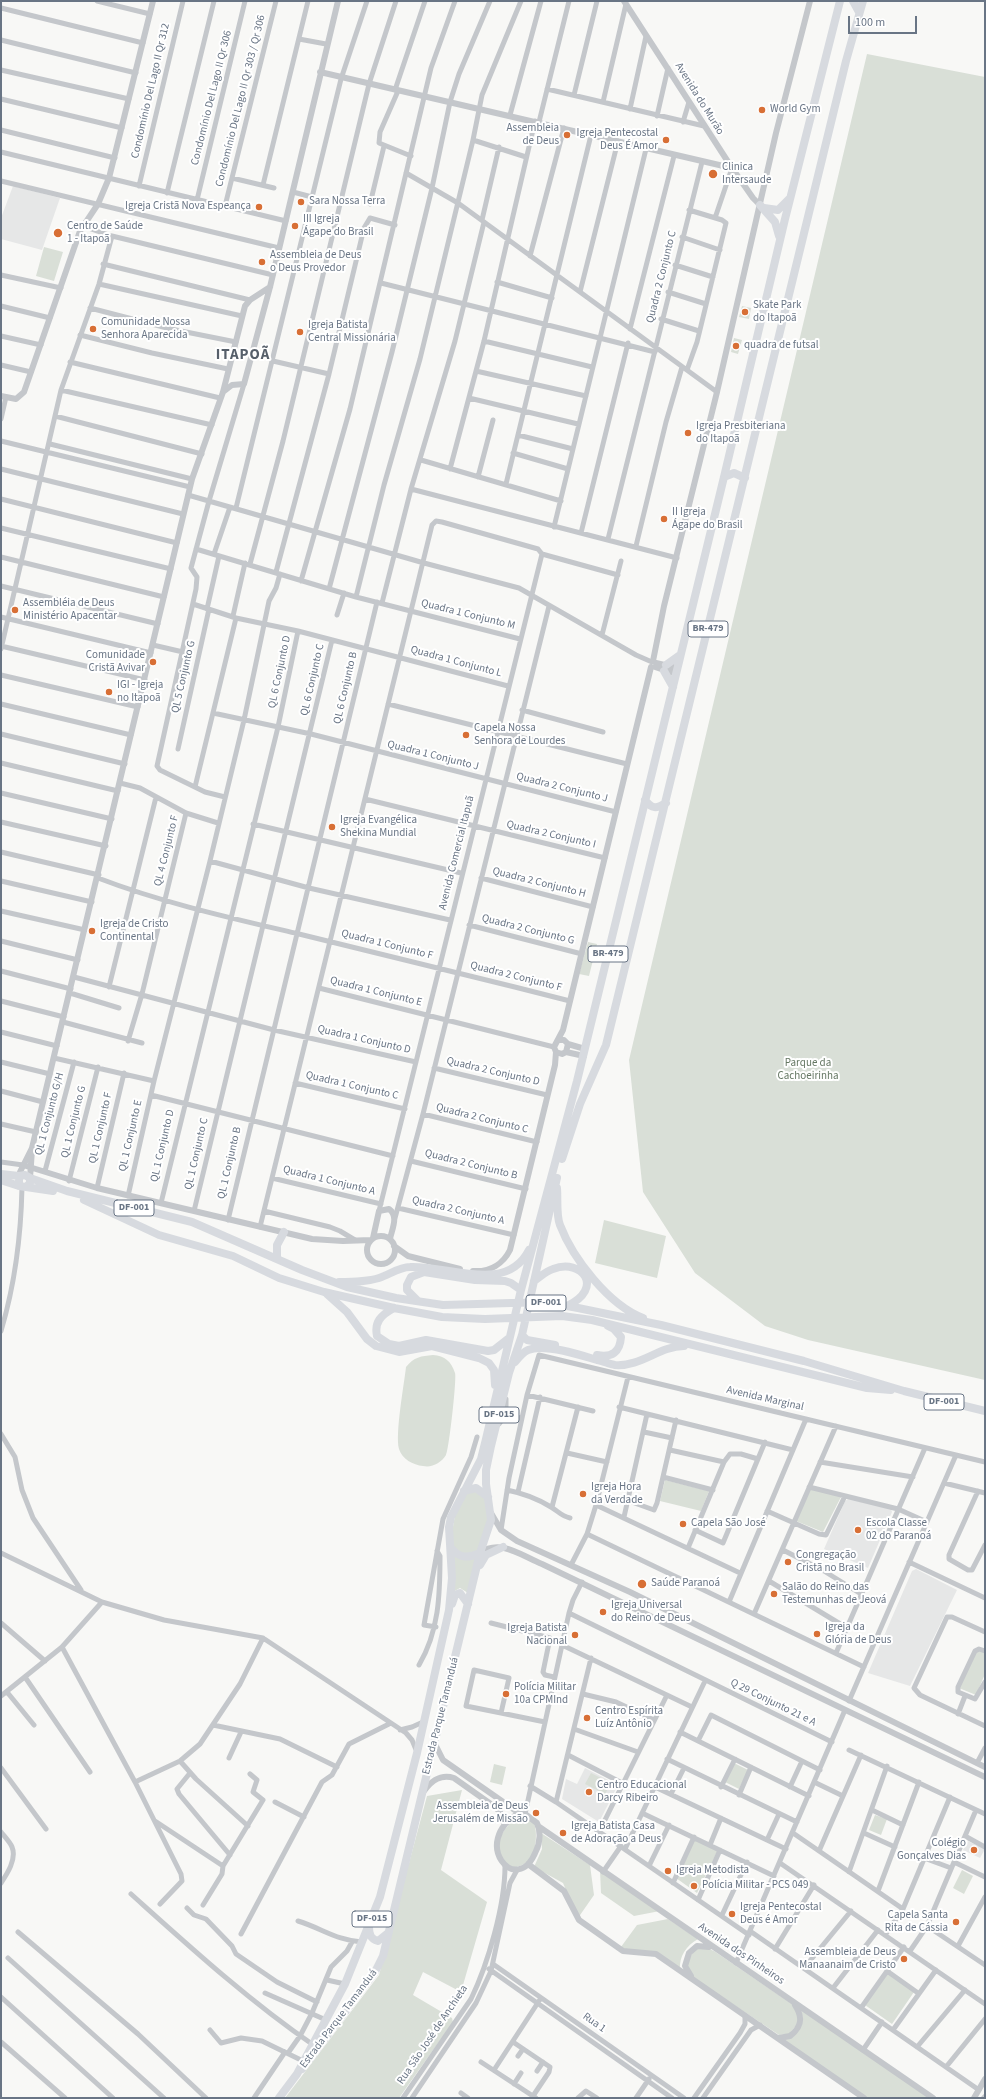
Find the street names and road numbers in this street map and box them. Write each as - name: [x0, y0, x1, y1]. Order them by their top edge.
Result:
- street label: Condomínio Del Lago II Qr 303 / Qr 306: [213, 14, 269, 188]
- street label: Condomínio Del Lago II Qr 312: [129, 22, 173, 160]
- street label: Condomínio Del Lago II Qr 306: [189, 29, 235, 167]
- street label: Avenida do Murão: [672, 61, 726, 137]
- street label: Quadra 2 Conjunto C: [644, 229, 680, 325]
- street label: Quadra 1 Conjunto M: [420, 597, 516, 633]
- road number: BR-479: [688, 621, 728, 637]
- street label: QL 6 Conjunto D: [266, 634, 294, 710]
- street label: QL 5 Conjunto G: [169, 639, 199, 715]
- street label: QL 6 Conjunto C: [298, 643, 328, 717]
- street label: Quadra 1 Conjunto L: [409, 643, 503, 681]
- street label: QL 6 Conjunto B: [331, 651, 361, 725]
- street label: Quadra 1 Conjunto J: [386, 738, 480, 774]
- street label: Quadra 2 Conjunto J: [515, 770, 609, 806]
- street label: Avenida Comercial Itapuã: [436, 794, 478, 912]
- street label: QL 4 Conjunto F: [152, 814, 182, 888]
- street label: Quadra 2 Conjunto I: [505, 818, 597, 852]
- street label: Quadra 2 Conjunto H: [491, 865, 587, 901]
- street label: Quadra 2 Conjunto G: [480, 912, 576, 948]
- street label: Quadra 1 Conjunto F: [340, 927, 434, 963]
- road number: BR-479: [588, 946, 628, 962]
- street label: Quadra 2 Conjunto F: [469, 959, 563, 995]
- street label: Quadra 1 Conjunto E: [329, 974, 423, 1010]
- street label: Quadra 1 Conjunto D: [316, 1023, 412, 1057]
- street label: Quadra 2 Conjunto D: [445, 1055, 541, 1089]
- street label: Quadra 1 Conjunto C: [304, 1069, 400, 1103]
- street label: QL 1 Conjunto G/H: [33, 1071, 67, 1157]
- street label: QL 1 Conjunto G: [59, 1084, 89, 1160]
- street label: QL 1 Conjunto F: [86, 1091, 116, 1165]
- street label: QL 1 Conjunto E: [116, 1099, 146, 1173]
- street label: Quadra 2 Conjunto C: [434, 1101, 530, 1137]
- street label: QL 1 Conjunto D: [148, 1108, 178, 1184]
- street label: QL 1 Conjunto C: [182, 1117, 212, 1191]
- street label: QL 1 Conjunto B: [215, 1126, 245, 1200]
- street label: Quadra 2 Conjunto B: [423, 1147, 519, 1183]
- street label: Quadra 1 Conjunto A: [282, 1163, 376, 1199]
- street label: Quadra 2 Conjunto A: [410, 1194, 506, 1228]
- road number: DF-001: [114, 1200, 154, 1216]
- road number: DF-001: [526, 1295, 566, 1311]
- street label: Avenida Marginal: [725, 1384, 805, 1414]
- road number: DF-001: [924, 1394, 964, 1410]
- road number: DF-015: [479, 1407, 519, 1423]
- street label: Estrada Parque Tamanduá: [420, 1656, 462, 1776]
- street label: Q 29 Conjunto 21 e A: [728, 1676, 818, 1730]
- road number: DF-015: [352, 1911, 392, 1927]
- street label: Avenida dos Pinheiros: [695, 1920, 787, 1988]
- street label: Estrada Parque Tamanduá: [297, 1967, 381, 2071]
- street label: Rua São José de Anchieta: [395, 1983, 471, 2087]
- street label: Rua 1: [580, 2010, 608, 2036]

